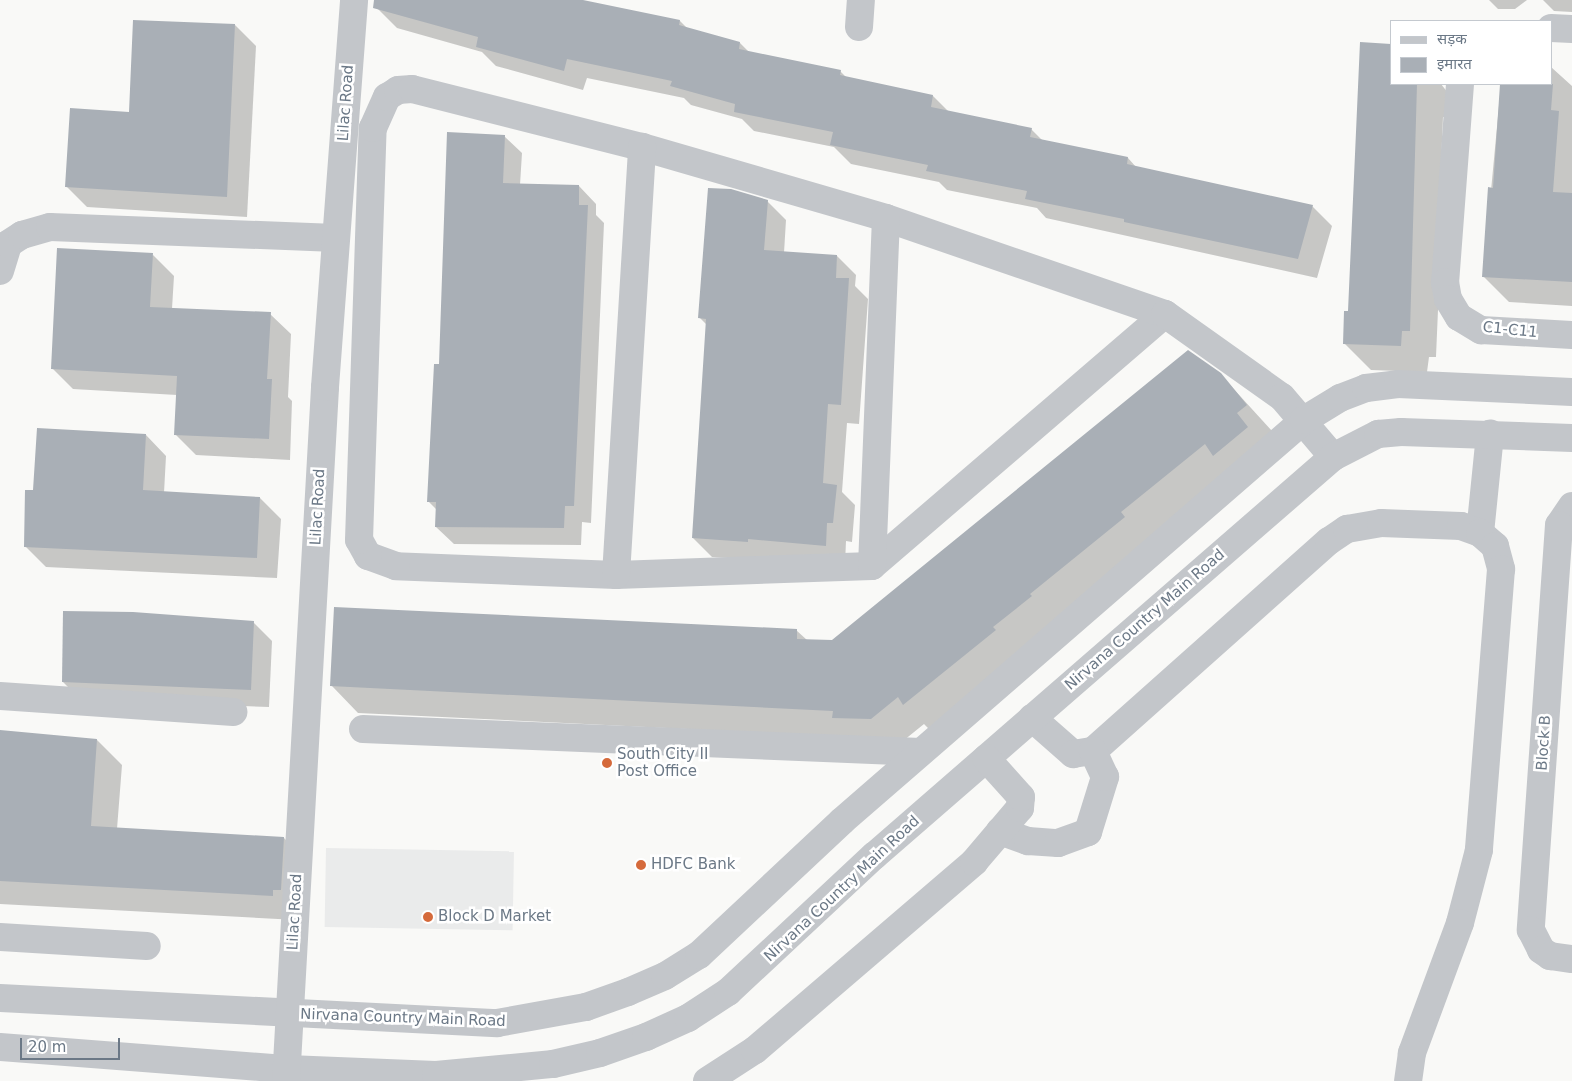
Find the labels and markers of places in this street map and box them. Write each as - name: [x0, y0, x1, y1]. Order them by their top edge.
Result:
- place label: South City II Post Office: [617, 745, 708, 780]
- marker: South City II Post Office: [601, 757, 613, 769]
- place label: HDFC Bank: [651, 856, 735, 874]
- marker: HDFC Bank: [635, 859, 647, 871]
- place label: Block D Market: [438, 908, 551, 926]
- marker: Block D Market: [422, 911, 434, 923]

